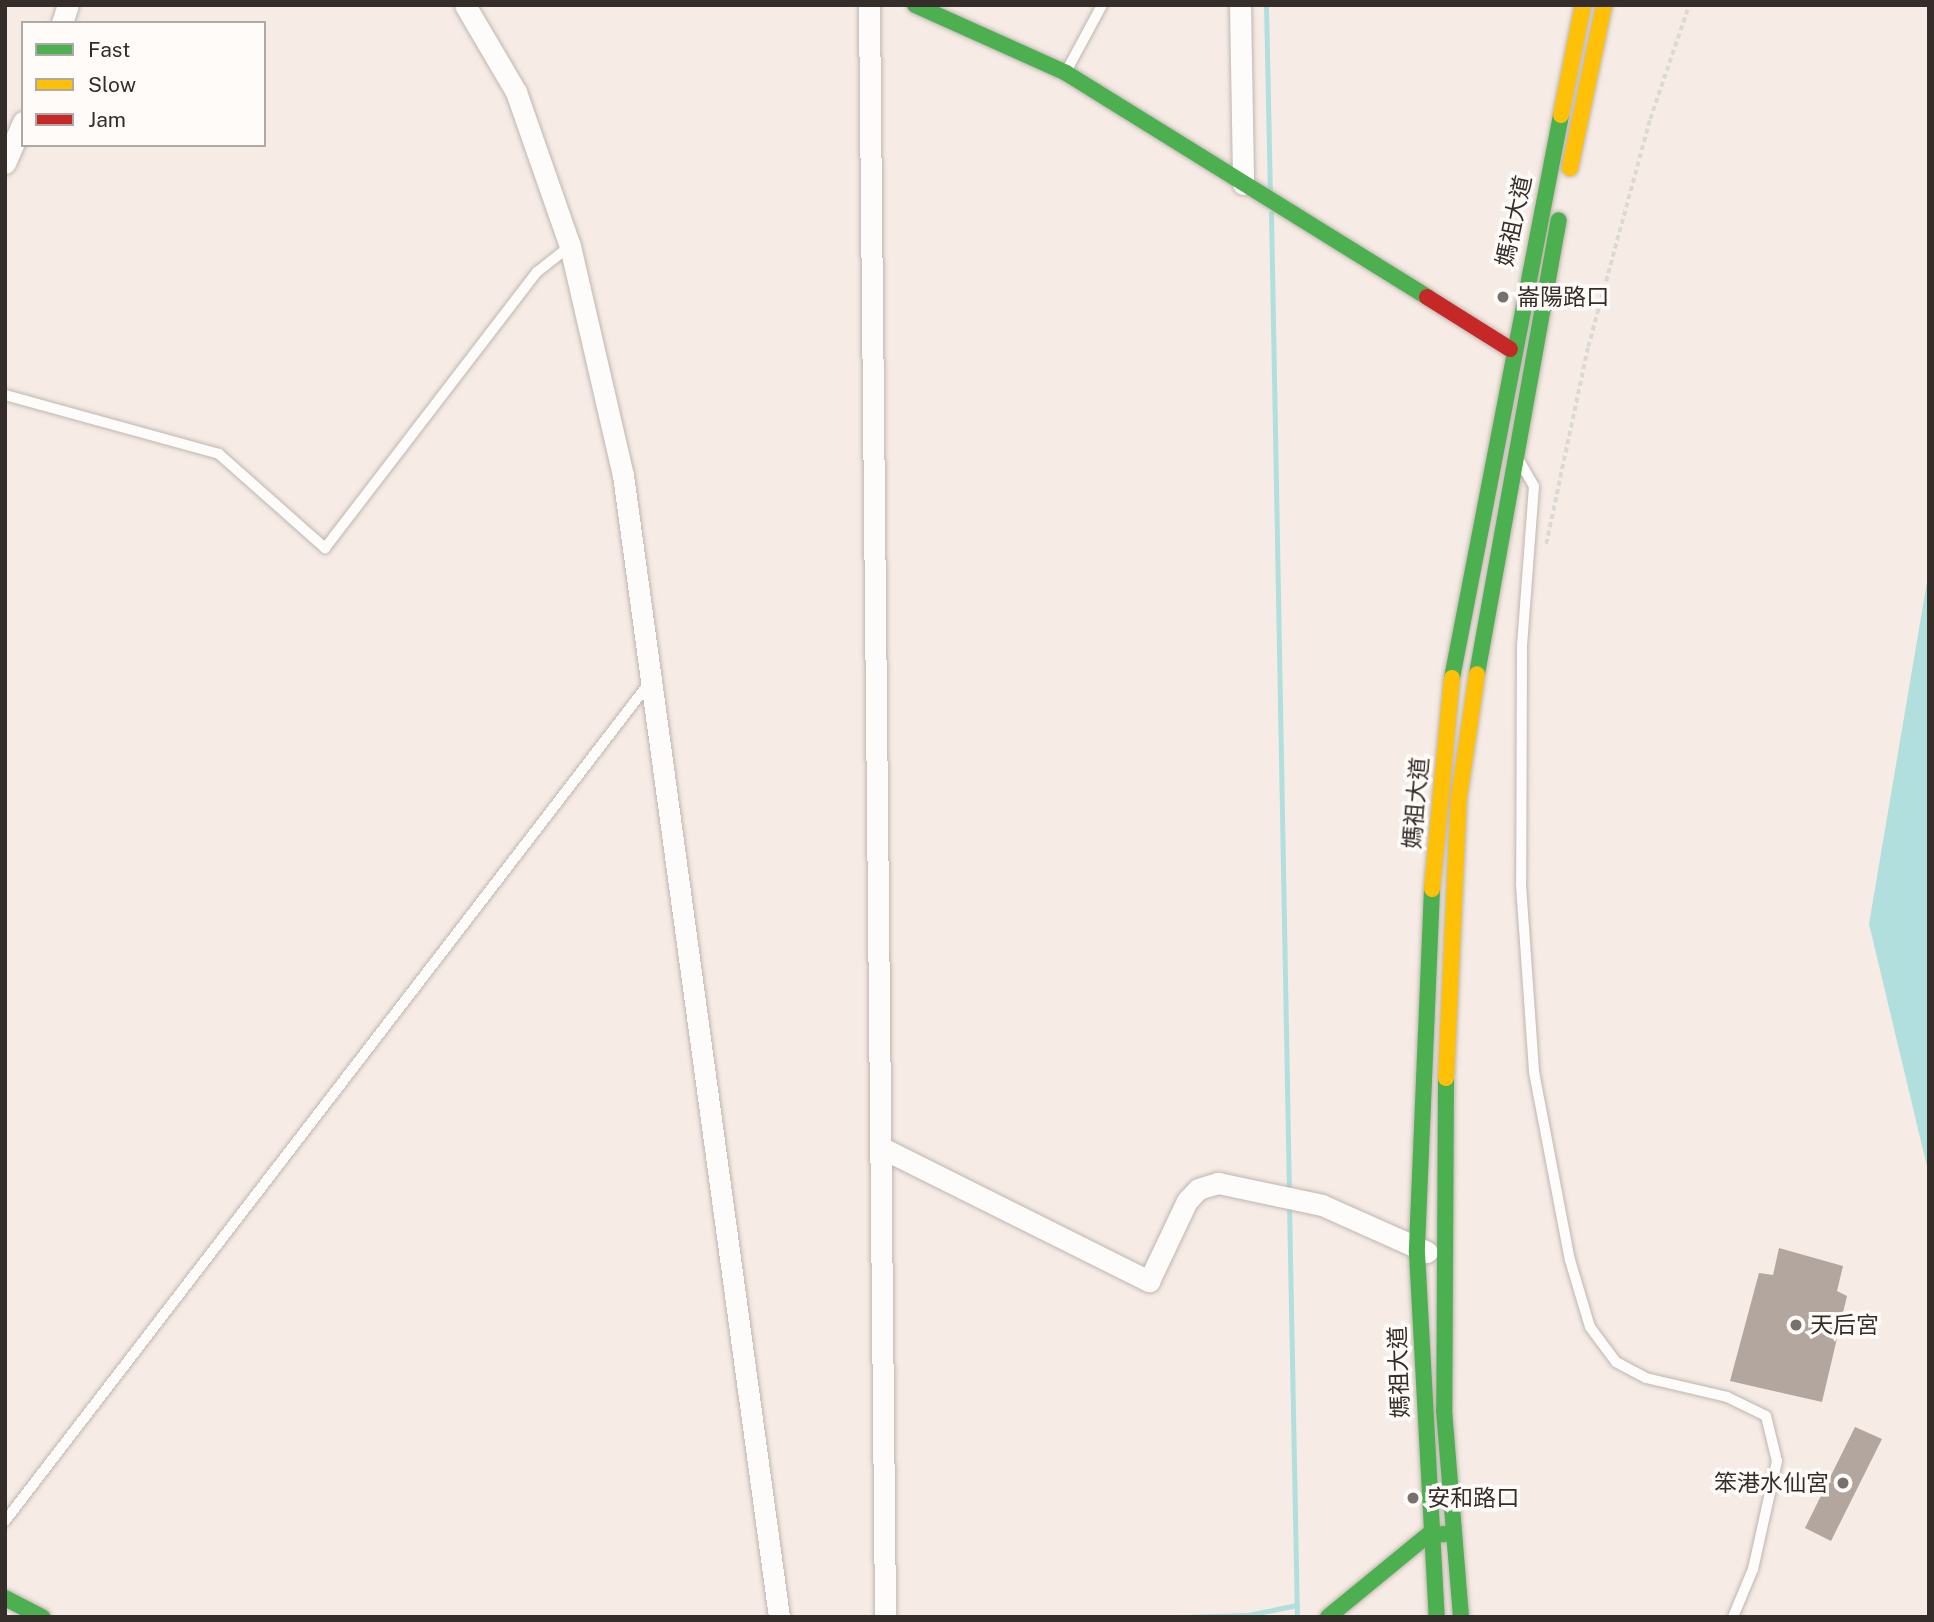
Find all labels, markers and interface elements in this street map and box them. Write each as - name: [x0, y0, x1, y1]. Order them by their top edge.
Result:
- legend: [21, 21, 266, 147]
- text: Fast: [88, 37, 130, 62]
- text: Slow: [88, 72, 136, 97]
- text: Jam: [88, 107, 126, 132]
- street label: 媽祖大道: [1491, 173, 1537, 269]
- place label: 崙陽路口: [1517, 283, 1609, 311]
- marker: 崙陽路口: [1495, 289, 1511, 305]
- street label: 媽祖大道: [1398, 756, 1434, 850]
- place label: 天后宮: [1810, 1311, 1879, 1339]
- marker: 天后宮: [1788, 1317, 1804, 1333]
- street label: 媽祖大道: [1384, 1326, 1414, 1418]
- place label: 笨港水仙宮: [1714, 1469, 1829, 1497]
- marker: 笨港水仙宮: [1835, 1475, 1851, 1491]
- place label: 安和路口: [1427, 1484, 1519, 1512]
- marker: 安和路口: [1405, 1490, 1421, 1506]

